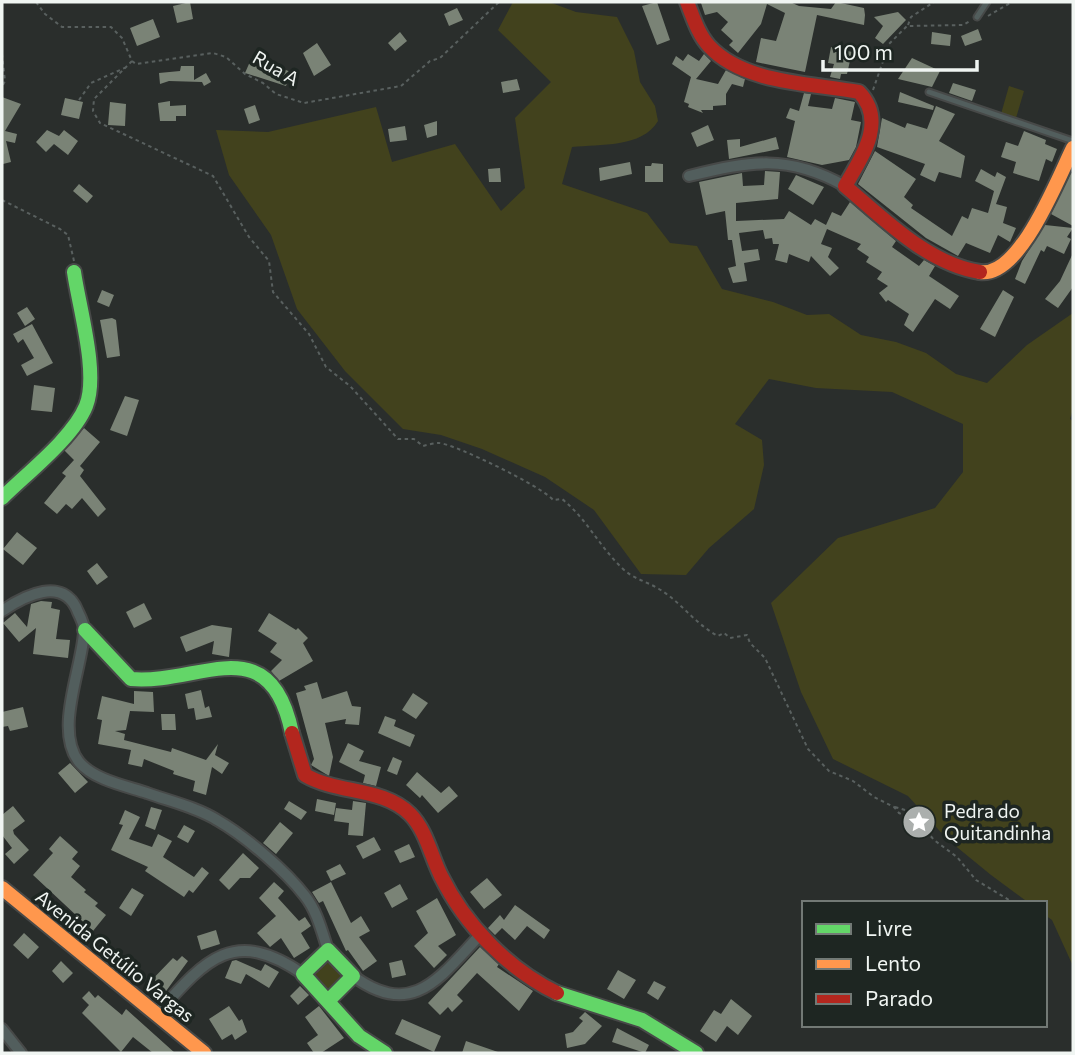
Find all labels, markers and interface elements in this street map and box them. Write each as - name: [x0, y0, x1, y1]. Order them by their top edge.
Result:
- scale bar: [823, 28, 977, 72]
- text: 100 m: [834, 39, 893, 64]
- street label: Rua A: [249, 45, 304, 90]
- place label: Pedra do Quitandinha: [944, 799, 1051, 844]
- place icon: Pedra do Quitandinha: [900, 803, 938, 841]
- street label: Avenida Getúlio Vargas: [31, 885, 199, 1027]
- legend: [802, 901, 1047, 1027]
- text: Livre: [865, 915, 912, 940]
- text: Lento: [865, 950, 921, 975]
- text: Parado: [865, 985, 933, 1010]

